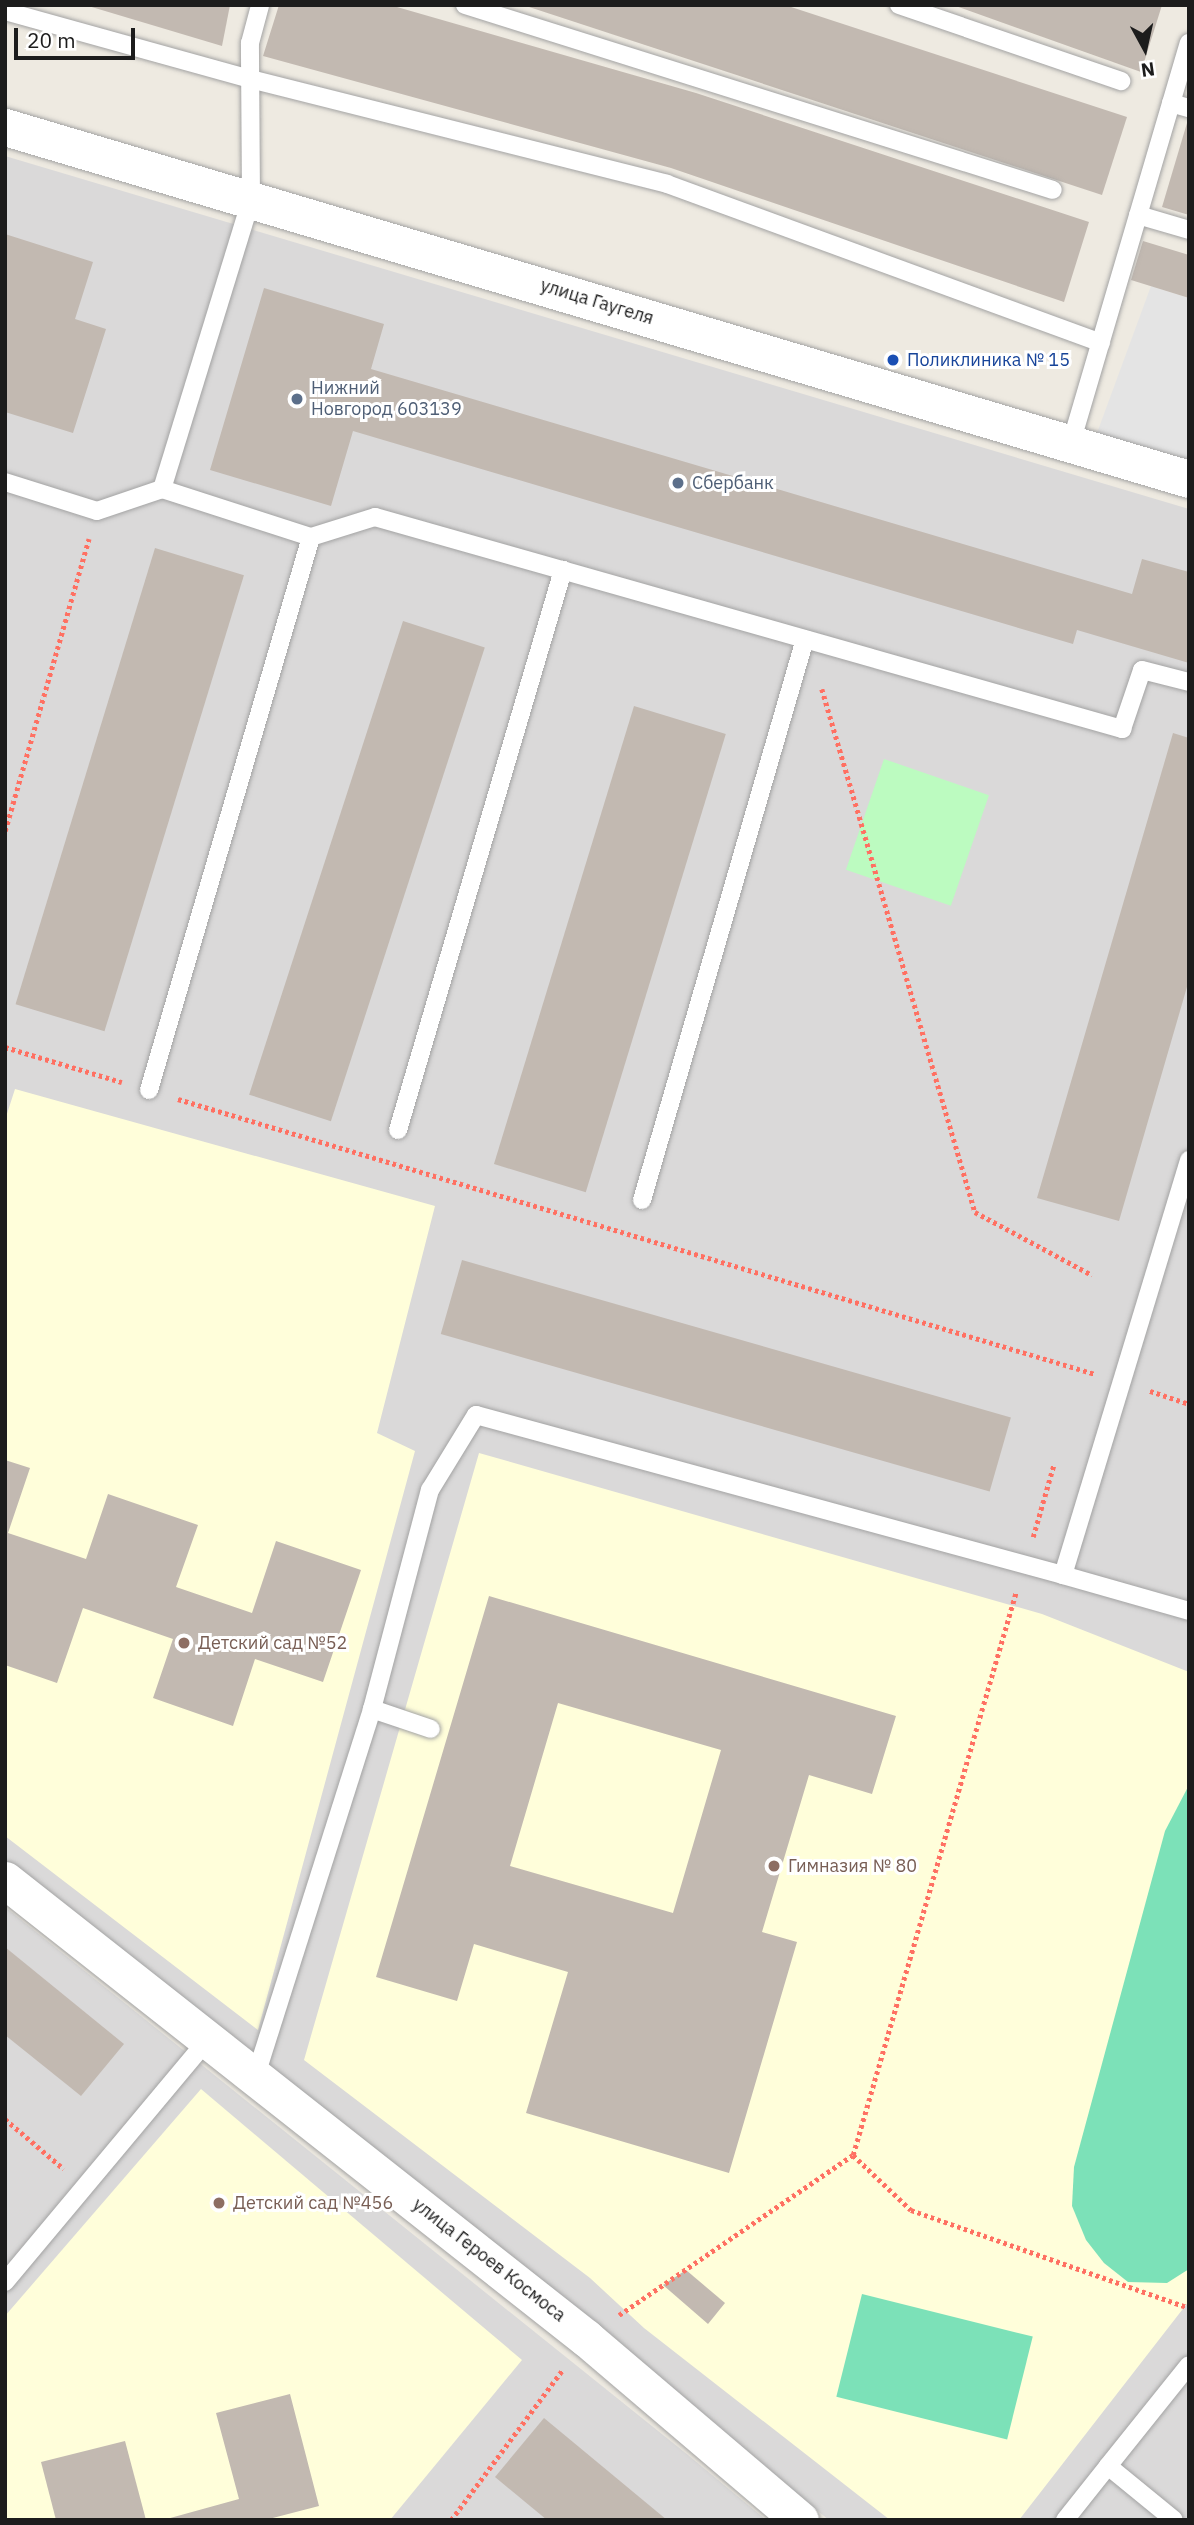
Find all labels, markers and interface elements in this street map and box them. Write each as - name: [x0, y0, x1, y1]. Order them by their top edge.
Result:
- scale bar: [18, 14, 138, 58]
- north arrow: [1110, 14, 1180, 84]
- text: 20 m: [27, 26, 76, 54]
- text: N: [1139, 57, 1156, 83]
- street label: улица Гаугеля: [538, 275, 656, 329]
- place label: Поликлиника № 15: [907, 349, 1070, 371]
- marker: Поликлиника № 15: [885, 352, 901, 368]
- place label: Нижний Новгород 603139: [311, 378, 462, 420]
- marker: Нижний Новгород 603139: [289, 391, 305, 407]
- place label: Сбербанк: [692, 472, 774, 494]
- marker: Сбербанк: [670, 475, 686, 491]
- place label: Детский сад №52: [198, 1632, 347, 1654]
- marker: Детский сад №52: [176, 1635, 192, 1651]
- place label: Гимназия № 80: [788, 1855, 917, 1877]
- marker: Гимназия № 80: [766, 1858, 782, 1874]
- place label: Детский сад №456: [233, 2192, 393, 2214]
- street label: улица Героев Космоса: [408, 2194, 570, 2326]
- marker: Детский сад №456: [211, 2195, 227, 2211]

